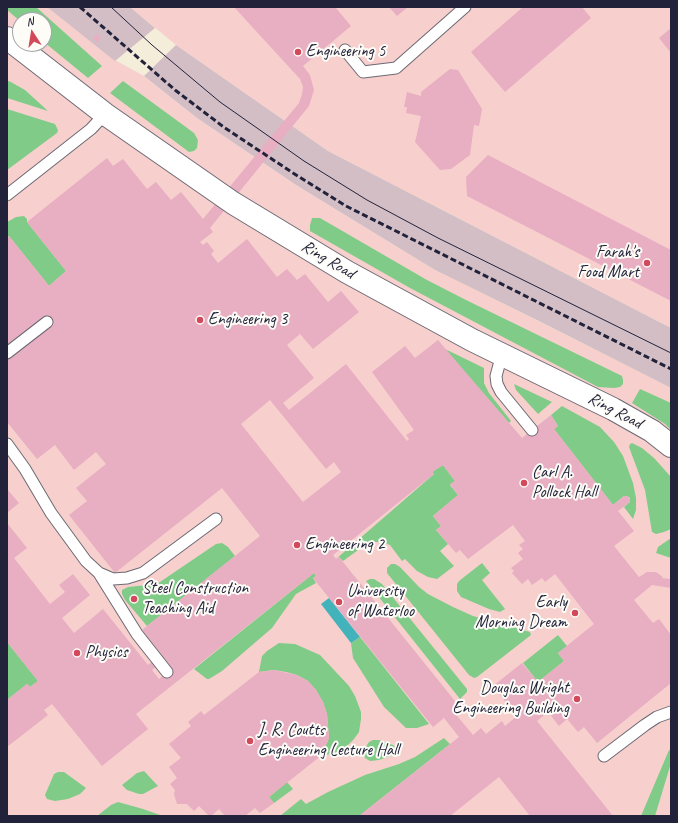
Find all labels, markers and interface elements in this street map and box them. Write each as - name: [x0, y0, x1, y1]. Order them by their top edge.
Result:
- north arrow: [12, 12, 52, 52]
- text: N: [25, 14, 35, 29]
- place label: Engineering 5: [306, 42, 385, 62]
- marker: Engineering 5: [293, 47, 303, 57]
- street label: Ring Road: [298, 236, 358, 284]
- place label: Farah's Food Mart: [577, 243, 639, 283]
- marker: Farah's Food Mart: [642, 258, 652, 268]
- place label: Engineering 3: [208, 310, 287, 330]
- marker: Engineering 3: [195, 315, 205, 325]
- street label: Ring Road: [584, 388, 646, 434]
- place label: Carl A. Pollock Hall: [532, 463, 597, 503]
- marker: Carl A. Pollock Hall: [519, 478, 529, 488]
- place label: Engineering 2: [305, 535, 384, 555]
- marker: Engineering 2: [292, 540, 302, 550]
- place label: Steel Construction Teaching Aid: [142, 579, 248, 619]
- place label: University of Waterloo: [347, 582, 414, 622]
- place label: Early Morning Dream: [475, 593, 567, 633]
- marker: Steel Construction Teaching Aid: [129, 594, 139, 604]
- marker: University of Waterloo: [334, 597, 344, 607]
- marker: Early Morning Dream: [570, 608, 580, 618]
- place label: Physics: [85, 643, 128, 663]
- marker: Physics: [72, 648, 82, 658]
- place label: Douglas Wright Engineering Building: [453, 679, 569, 719]
- marker: Douglas Wright Engineering Building: [572, 694, 582, 704]
- place label: J. R. Coutts Engineering Lecture Hall: [258, 721, 399, 761]
- marker: J. R. Coutts Engineering Lecture Hall: [245, 736, 255, 746]

